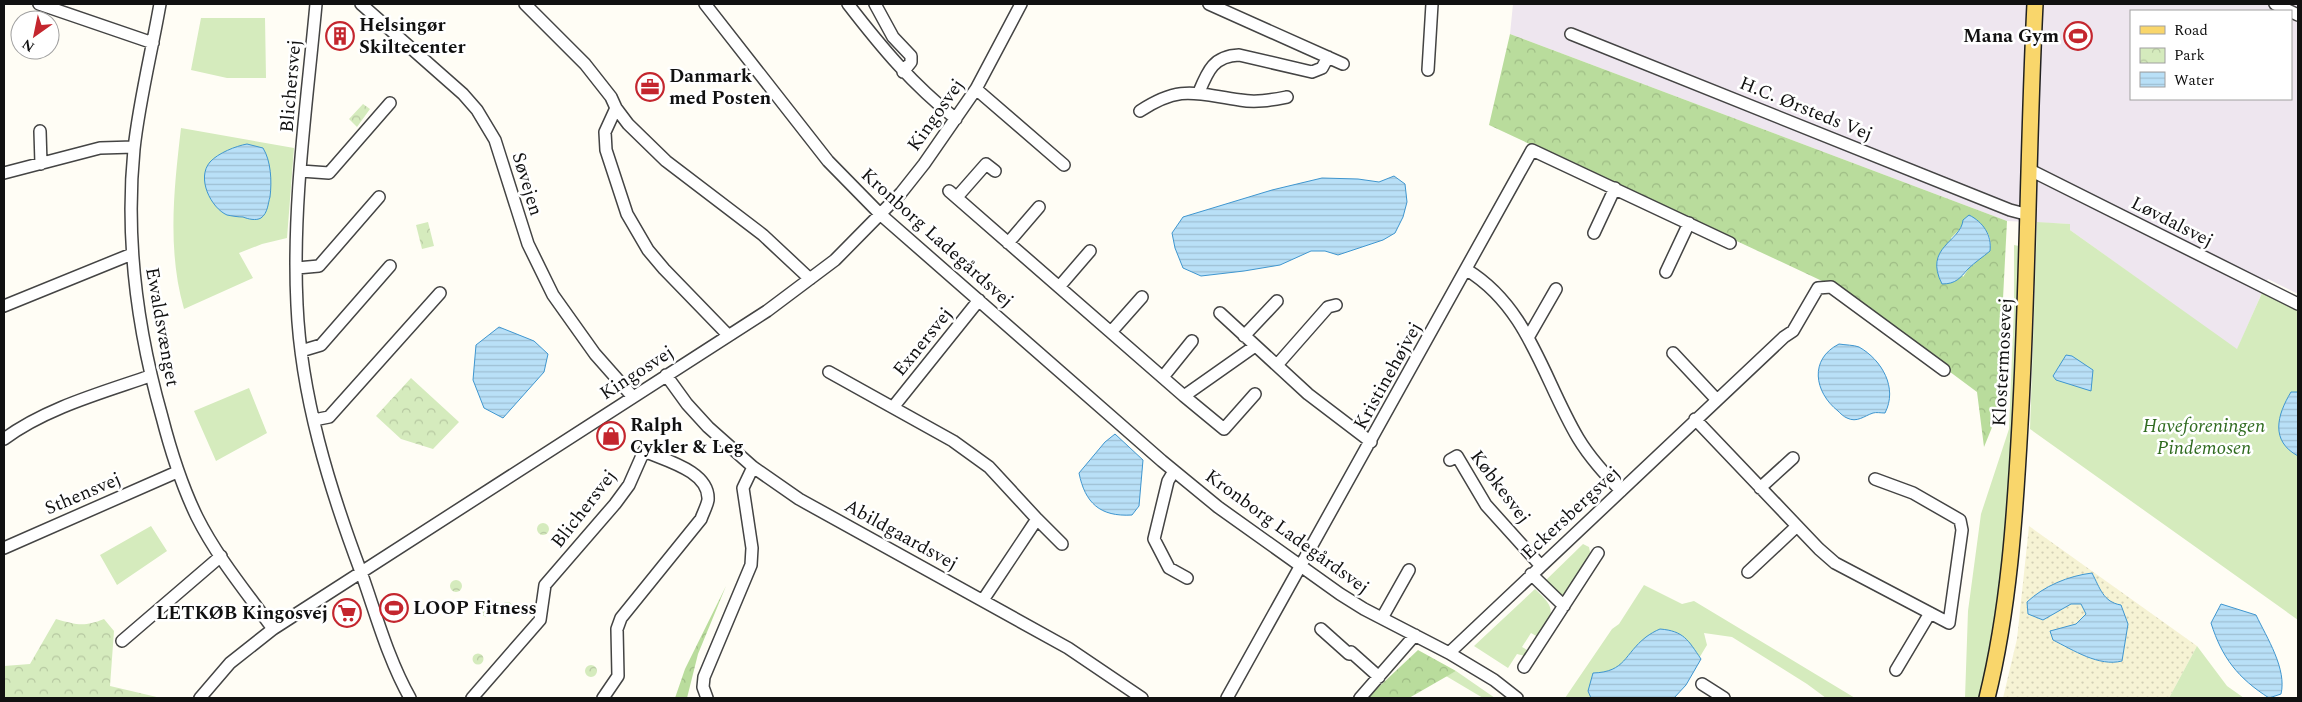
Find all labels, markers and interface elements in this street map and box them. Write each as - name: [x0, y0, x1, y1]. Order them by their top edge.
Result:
- north arrow: [10, 10, 60, 60]
- legend: [2130, 10, 2292, 100]
- place label: Helsingør Skiltecenter: [359, 11, 466, 62]
- text: Road: [2174, 19, 2208, 42]
- building icon: Helsingør Skiltecenter: [325, 21, 355, 51]
- sports icon: Mana Gym: [2063, 21, 2093, 51]
- place label: Mana Gym: [1963, 22, 2059, 51]
- text: N: [18, 34, 39, 57]
- street label: Blichersvej: [272, 38, 310, 134]
- text: Park: [2174, 44, 2205, 67]
- place label: Danmark med Posten: [669, 62, 772, 113]
- street label: H.C. Ørsteds Vej: [1735, 69, 1877, 149]
- text: Water: [2174, 69, 2214, 92]
- office icon: Danmark med Posten: [635, 72, 665, 102]
- street label: Kingosvej: [900, 73, 972, 157]
- street label: Søvejen: [504, 149, 550, 219]
- street label: Kronborg Ladegårdsvej: [854, 161, 1020, 315]
- street label: Løvdalsvej: [2126, 189, 2218, 255]
- street label: Ewaldsvænget: [137, 265, 187, 389]
- street label: Klostermosevej: [1985, 297, 2021, 427]
- street label: Exnersvej: [886, 301, 960, 383]
- street label: Kristinehøjvej: [1346, 317, 1430, 435]
- street label: Kingosvej: [594, 338, 680, 408]
- place label: Ralph Cykler & Leg: [630, 411, 744, 462]
- park label: Haveforeningen Pindemosen: [2143, 412, 2265, 463]
- shop icon: Ralph Cykler & Leg: [596, 421, 626, 451]
- street label: Købkesvej: [1463, 444, 1537, 530]
- street label: Eckersbergsvej: [1515, 459, 1627, 567]
- street label: Kronborg Ladegårdsvej: [1199, 462, 1375, 602]
- street label: Blichersvej: [544, 463, 624, 555]
- street label: Sthensvej: [40, 465, 126, 523]
- street label: Abildgaardsvej: [839, 492, 963, 578]
- sports icon: LOOP Fitness: [379, 593, 409, 623]
- place label: LOOP Fitness: [413, 594, 537, 623]
- supermarket icon: LETKØB Kingosvej: [332, 598, 362, 628]
- place label: LETKØB Kingosvej: [156, 599, 328, 628]

